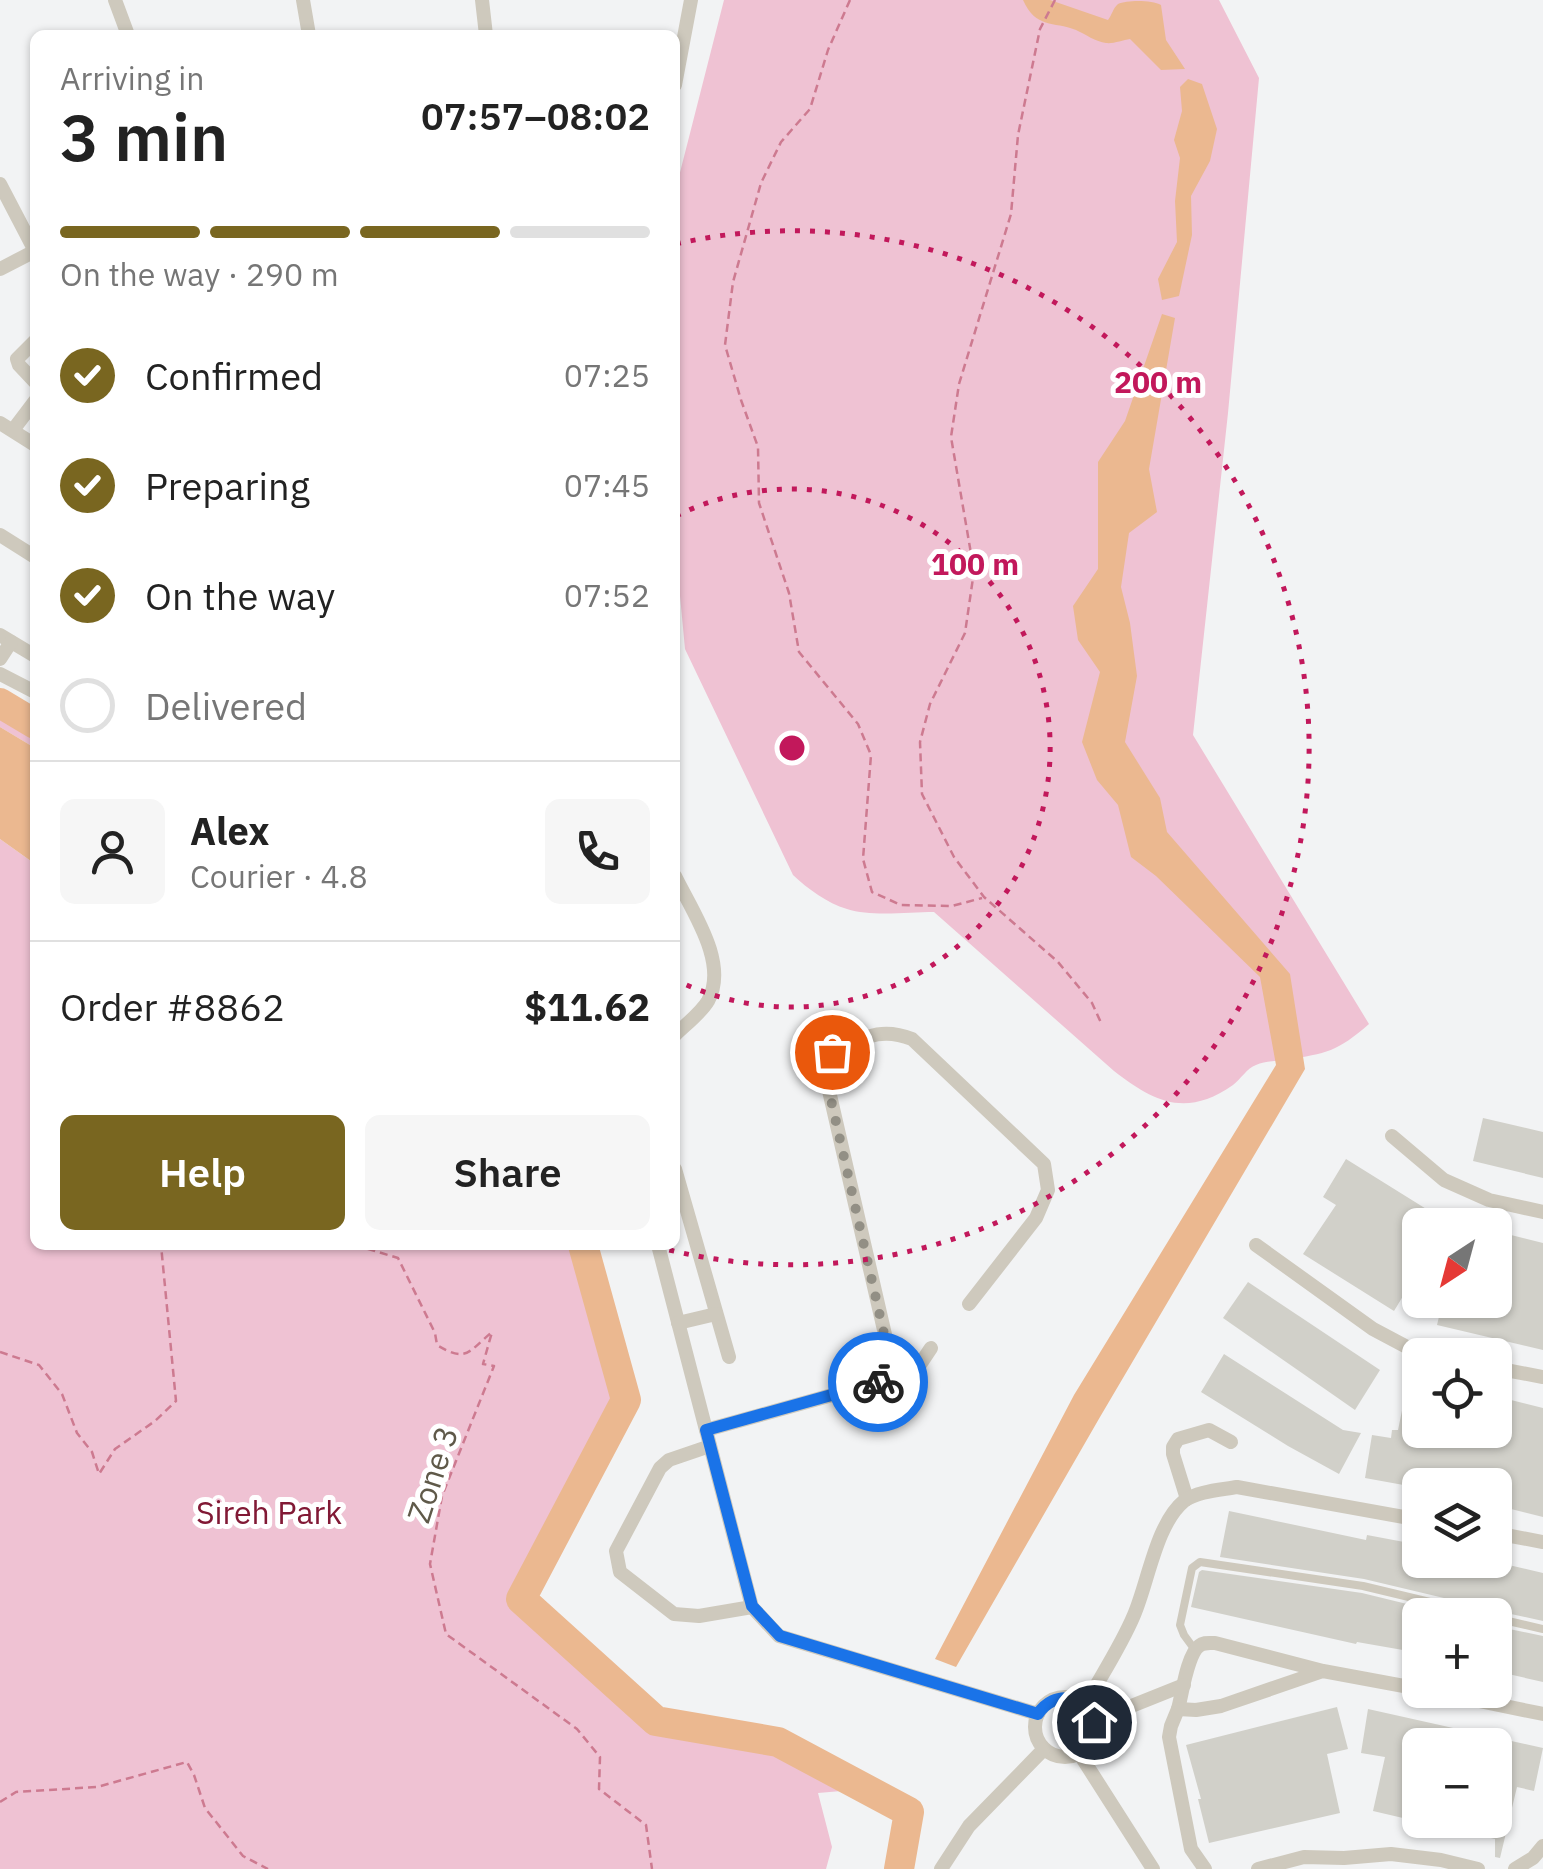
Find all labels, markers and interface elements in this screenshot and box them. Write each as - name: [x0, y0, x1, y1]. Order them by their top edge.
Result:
- text: Arriving in: [60, 57, 205, 99]
- text: 07:57–08:02: [421, 91, 650, 140]
- text: 3 min: [60, 94, 228, 179]
- text: On the way · 290 m: [60, 253, 339, 295]
- icon: check: [60, 348, 115, 403]
- text: Confirmed: [145, 351, 323, 400]
- text: 07:25: [564, 354, 650, 396]
- text: 200 m: [1114, 362, 1202, 401]
- icon: check: [60, 458, 115, 513]
- text: Preparing: [145, 461, 310, 510]
- text: 07:45: [564, 464, 650, 506]
- text: 100 m: [931, 544, 1019, 583]
- icon: check: [60, 568, 115, 623]
- text: On the way: [145, 571, 335, 620]
- text: 07:52: [564, 574, 650, 616]
- text: Delivered: [145, 681, 307, 730]
- centre of rings: [774, 730, 810, 766]
- button: person: [60, 799, 165, 904]
- button: phone: [545, 799, 650, 904]
- text: Alex: [190, 806, 270, 855]
- text: Courier · 4.8: [190, 855, 368, 897]
- text: Order #8862: [60, 982, 285, 1031]
- text: $11.62: [524, 982, 650, 1031]
- pin: [790, 1010, 875, 1095]
- icon: bag: [805, 1025, 860, 1080]
- button: Help: [60, 1115, 345, 1230]
- button: Share: [365, 1115, 650, 1230]
- north arrow: [1402, 1208, 1512, 1318]
- map controls: [1402, 1208, 1512, 1838]
- courier: [828, 1332, 928, 1432]
- button: locate: [1402, 1338, 1512, 1448]
- icon: bike: [851, 1355, 906, 1410]
- street label: Zone 3: [397, 1421, 467, 1527]
- button: layers: [1402, 1468, 1512, 1578]
- park label: Sireh Park: [196, 1491, 342, 1533]
- button: +: [1402, 1598, 1512, 1708]
- pin: [1052, 1680, 1137, 1765]
- icon: home: [1067, 1695, 1122, 1750]
- button: −: [1402, 1728, 1512, 1838]

